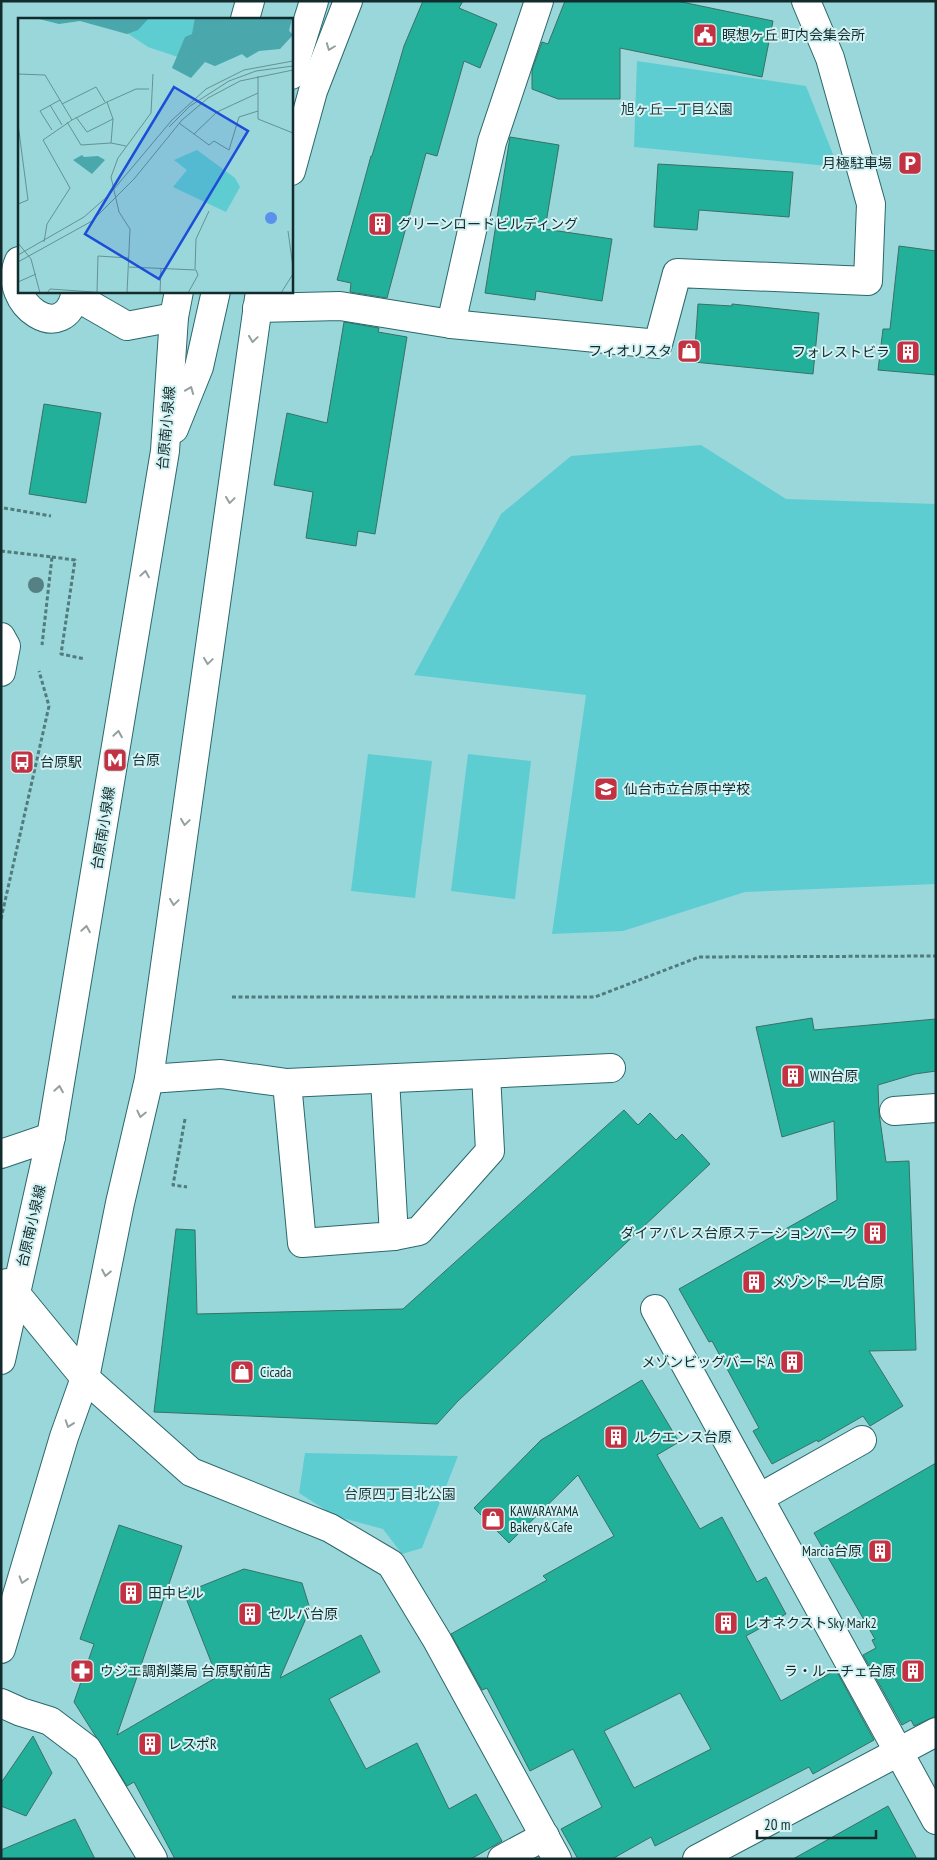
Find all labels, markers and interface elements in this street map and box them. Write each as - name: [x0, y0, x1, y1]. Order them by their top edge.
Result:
- inset map: [18, 18, 292, 292]
- public building icon: 瞑想ヶ丘 町内会集会所: [692, 22, 718, 48]
- place label: 瞑想ヶ丘 町内会集会所: [722, 26, 865, 44]
- one-way arrow: [326, 42, 336, 51]
- park label: 旭ヶ丘一丁目公園: [621, 100, 733, 118]
- parking icon: 月極駐車場: [897, 150, 923, 176]
- place label: 月極駐車場: [822, 154, 892, 172]
- building icon: グリーンロードビルディング: [367, 211, 393, 237]
- place label: グリーンロードビルディング: [398, 215, 578, 233]
- one-way arrow: [248, 336, 259, 344]
- shop icon: フィオリスタ: [676, 338, 702, 364]
- building icon: フォレストビラ: [895, 339, 921, 365]
- place label: フィオリスタ: [588, 342, 672, 360]
- place label: フォレストビラ: [792, 343, 890, 361]
- street label: 台原南小泉線: [153, 385, 179, 471]
- one-way arrow: [184, 386, 194, 395]
- one-way arrow: [226, 496, 236, 505]
- one-way arrow: [140, 569, 150, 578]
- one-way arrow: [203, 657, 213, 666]
- one-way arrow: [113, 729, 123, 738]
- metro station icon: 台原: [102, 747, 128, 773]
- bus stop icon: 台原駅: [9, 749, 35, 775]
- place label: 台原: [132, 751, 160, 769]
- place label: 台原駅: [40, 753, 82, 771]
- school or university icon: 仙台市立台原中学校: [593, 776, 619, 802]
- place label: 仙台市立台原中学校: [624, 780, 750, 798]
- street label: 台原南小泉線: [88, 785, 118, 871]
- one-way arrow: [180, 819, 191, 827]
- one-way arrow: [169, 898, 180, 906]
- one-way arrow: [80, 924, 90, 933]
- building icon: WIN台原: [780, 1063, 806, 1089]
- place label: WIN台原: [810, 1067, 858, 1085]
- one-way arrow: [54, 1085, 64, 1093]
- one-way arrow: [136, 1110, 147, 1119]
- street label: 台原南小泉線: [13, 1183, 49, 1269]
- building icon: ダイアパレス台原ステーションパーク: [862, 1220, 888, 1246]
- place label: ダイアパレス台原ステーションパーク: [621, 1224, 858, 1242]
- one-way arrow: [101, 1268, 112, 1277]
- building icon: メゾンドール台原: [741, 1269, 767, 1295]
- place label: メゾンドール台原: [772, 1273, 884, 1291]
- building icon: メゾンビッグバードA: [779, 1349, 805, 1375]
- place label: メゾンビッグバードA: [641, 1353, 774, 1371]
- shop icon: Cicada: [229, 1359, 255, 1385]
- place label: Cicada: [260, 1363, 292, 1381]
- one-way arrow: [65, 1419, 75, 1428]
- building icon: ルクエンス台原: [603, 1424, 629, 1450]
- place label: ルクエンス台原: [634, 1428, 732, 1446]
- park label: 台原四丁目北公園: [344, 1485, 456, 1503]
- place label: KAWARAYAMA Bakery&Cafe: [510, 1502, 579, 1536]
- shop icon: KAWARAYAMA Bakery&Cafe: [480, 1506, 506, 1532]
- building icon: Marcia台原: [867, 1538, 893, 1564]
- place label: Marcia台原: [802, 1542, 862, 1560]
- one-way arrow: [19, 1575, 29, 1583]
- building icon: 田中ビル: [118, 1580, 144, 1606]
- place label: 田中ビル: [148, 1584, 204, 1602]
- building icon: セルバ台原: [237, 1601, 263, 1627]
- place label: セルバ台原: [268, 1605, 338, 1623]
- building icon: レオネクストSky Mark2: [713, 1610, 739, 1636]
- place label: レオネクストSky Mark2: [744, 1614, 877, 1632]
- pharmacy icon: ウジエ調剤薬局 台原駅前店: [69, 1658, 95, 1684]
- building icon: ラ・ルーチェ台原: [900, 1658, 926, 1684]
- place label: ウジエ調剤薬局 台原駅前店: [100, 1662, 271, 1680]
- place label: ラ・ルーチェ台原: [784, 1662, 896, 1680]
- building icon: レスポR: [137, 1731, 163, 1757]
- place label: レスポR: [168, 1735, 217, 1753]
- scale bar: [757, 1808, 876, 1840]
- text: 20 m: [764, 1815, 790, 1834]

